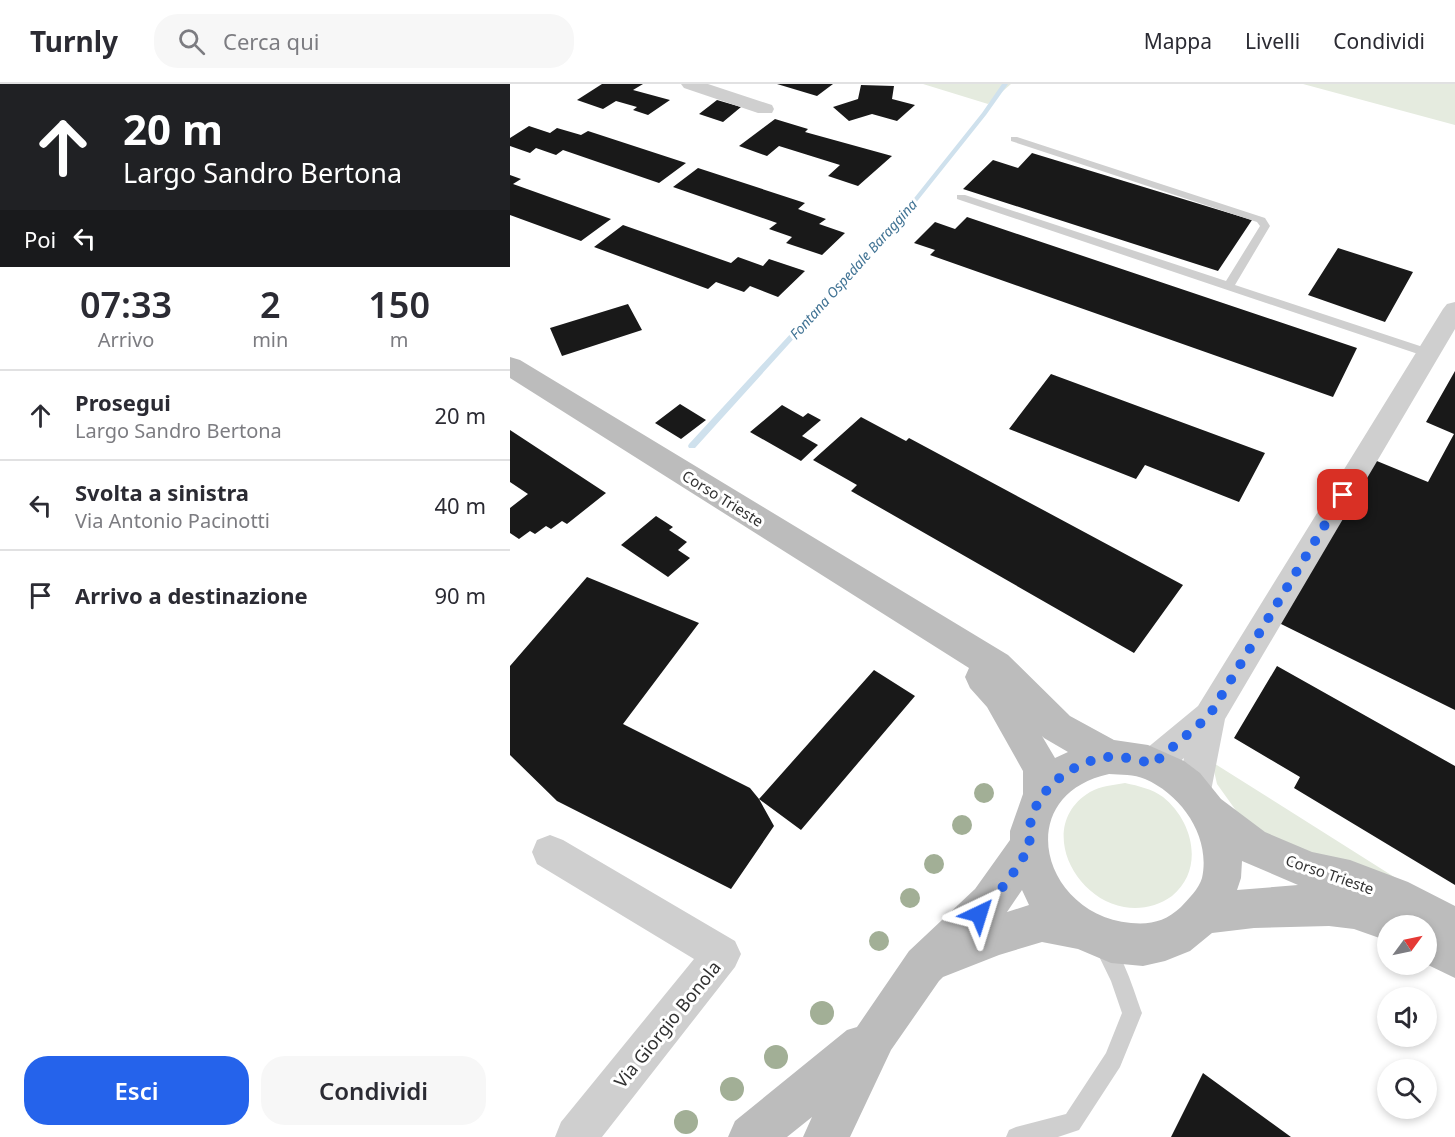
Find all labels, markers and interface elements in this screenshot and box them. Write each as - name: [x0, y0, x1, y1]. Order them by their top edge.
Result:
- search box: [154, 14, 574, 68]
- text: Turnly: [30, 22, 118, 60]
- icon: search: [175, 25, 208, 58]
- text: Cerca qui: [223, 26, 319, 56]
- text: Mappa: [1144, 27, 1212, 55]
- text: Livelli: [1245, 27, 1300, 55]
- text: Condividi: [1333, 27, 1425, 55]
- text: 20 m: [123, 100, 223, 157]
- icon: ahead: [24, 108, 102, 186]
- text: Largo Sandro Bertona: [123, 154, 402, 191]
- water label: Fontana Ospedale Baraggina: [785, 195, 921, 343]
- icon: left: [68, 222, 101, 255]
- text: Poi: [24, 224, 56, 254]
- text: 07:33: [80, 280, 172, 329]
- text: 2: [260, 280, 281, 329]
- text: 150: [368, 280, 430, 329]
- text: Arrivo: [98, 326, 154, 353]
- text: min: [252, 326, 288, 353]
- text: m: [390, 326, 409, 353]
- text: Prosegui: [75, 387, 171, 417]
- icon: ahead: [24, 399, 57, 432]
- text: 20 m: [435, 400, 486, 430]
- text: Largo Sandro Bertona: [75, 417, 282, 444]
- street label: Corso Trieste: [679, 465, 767, 531]
- pin: [1317, 469, 1368, 520]
- text: Svolta a sinistra: [75, 477, 249, 507]
- icon: arrive: [1326, 478, 1359, 511]
- icon: left: [24, 489, 57, 522]
- text: 40 m: [435, 490, 486, 520]
- text: Via Antonio Pacinotti: [75, 507, 270, 534]
- icon: arrive: [24, 579, 57, 612]
- text: Arrivo a destinazione: [75, 580, 308, 610]
- text: 90 m: [435, 580, 486, 610]
- street label: Corso Trieste: [1283, 850, 1377, 898]
- position arrow: [947, 882, 1011, 946]
- north arrow: [1377, 915, 1437, 975]
- map controls: [1377, 915, 1437, 1119]
- street label: Via Giorgio Bonola: [608, 956, 726, 1092]
- button: sound: [1377, 987, 1437, 1047]
- button: Esci: [24, 1056, 249, 1125]
- button: Condividi: [261, 1056, 486, 1125]
- button: search: [1377, 1059, 1437, 1119]

